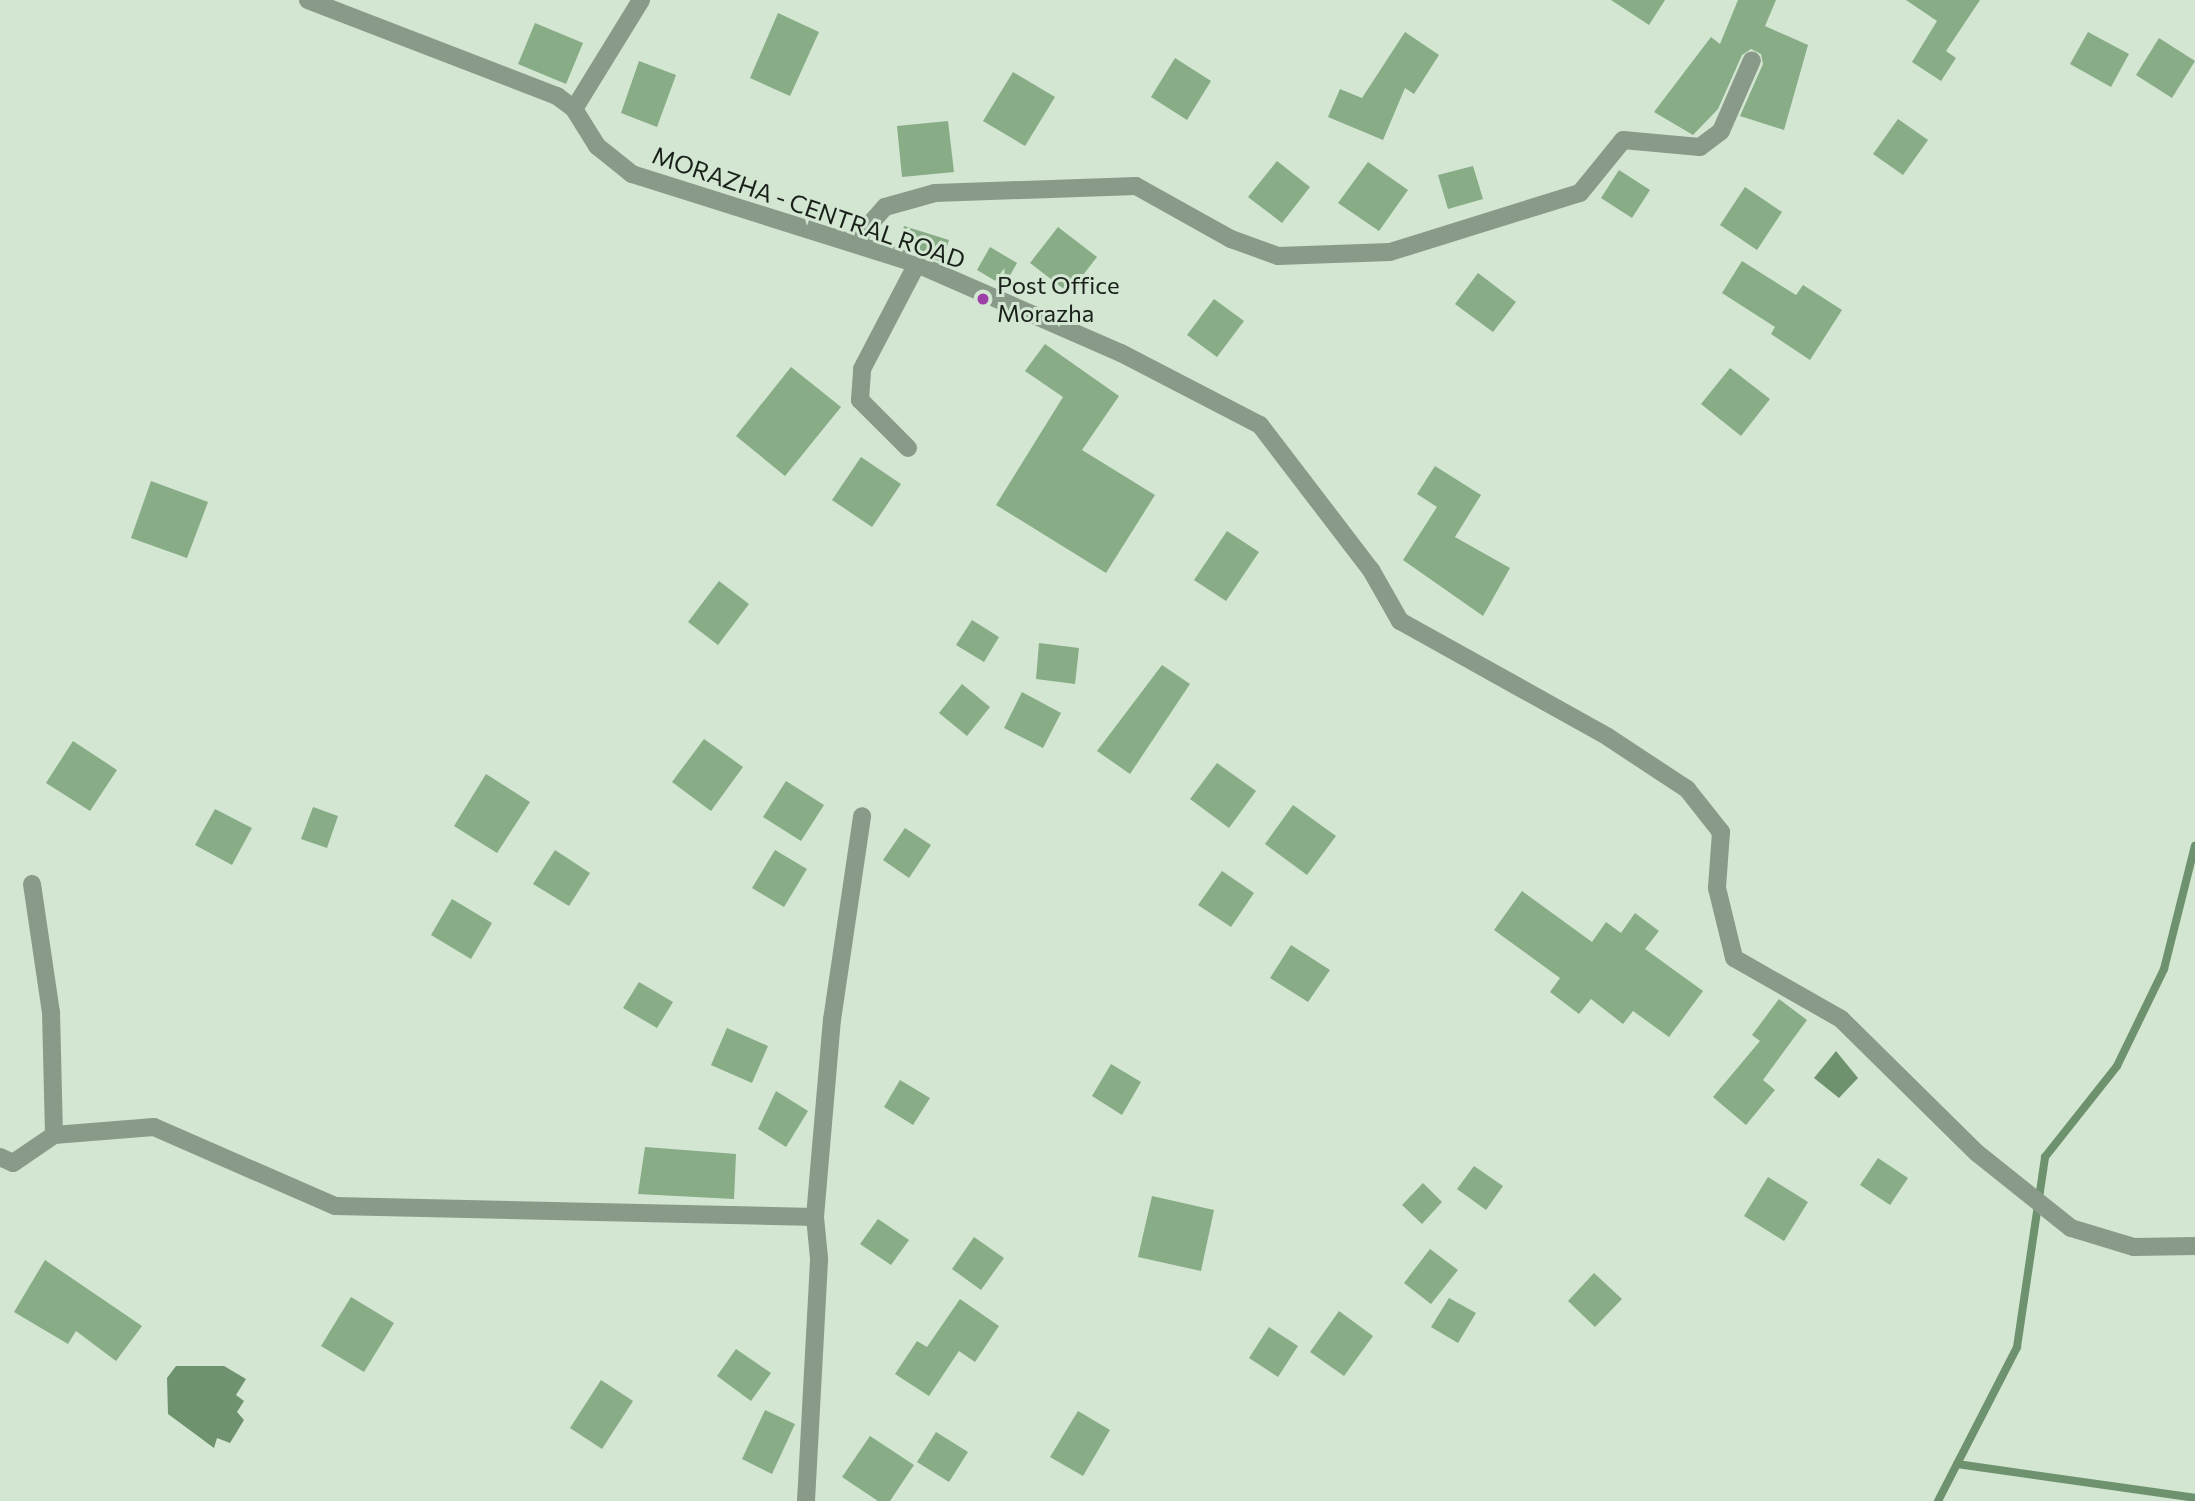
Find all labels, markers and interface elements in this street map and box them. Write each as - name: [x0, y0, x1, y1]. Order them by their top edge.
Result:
- street label: MORAZHA - CENTRAL ROAD: [649, 140, 969, 274]
- place label: Post Office Morazha: [997, 271, 1120, 327]
- marker: Post Office Morazha: [975, 291, 991, 307]

